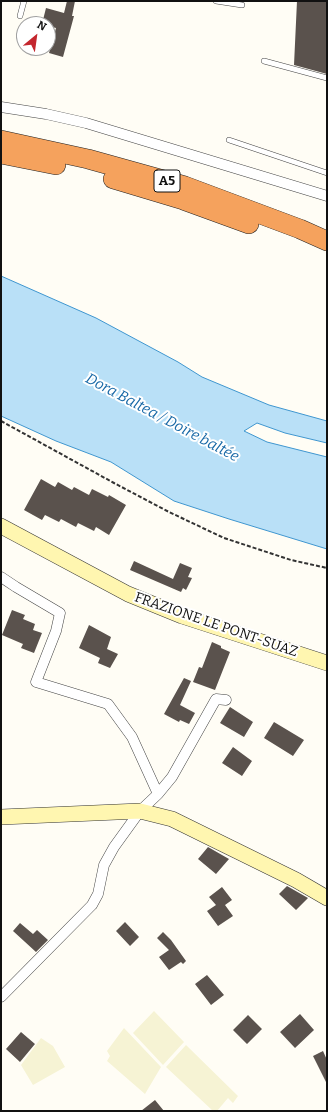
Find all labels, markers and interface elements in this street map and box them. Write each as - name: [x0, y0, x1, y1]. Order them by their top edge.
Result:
- north arrow: [16, 16, 56, 56]
- text: N: [35, 18, 48, 34]
- road number: A5: [154, 170, 180, 192]
- water label: Dora Baltea / Doire baltée: [82, 370, 242, 466]
- street label: FRAZIONE LE PONT-SUAZ: [132, 589, 300, 661]

